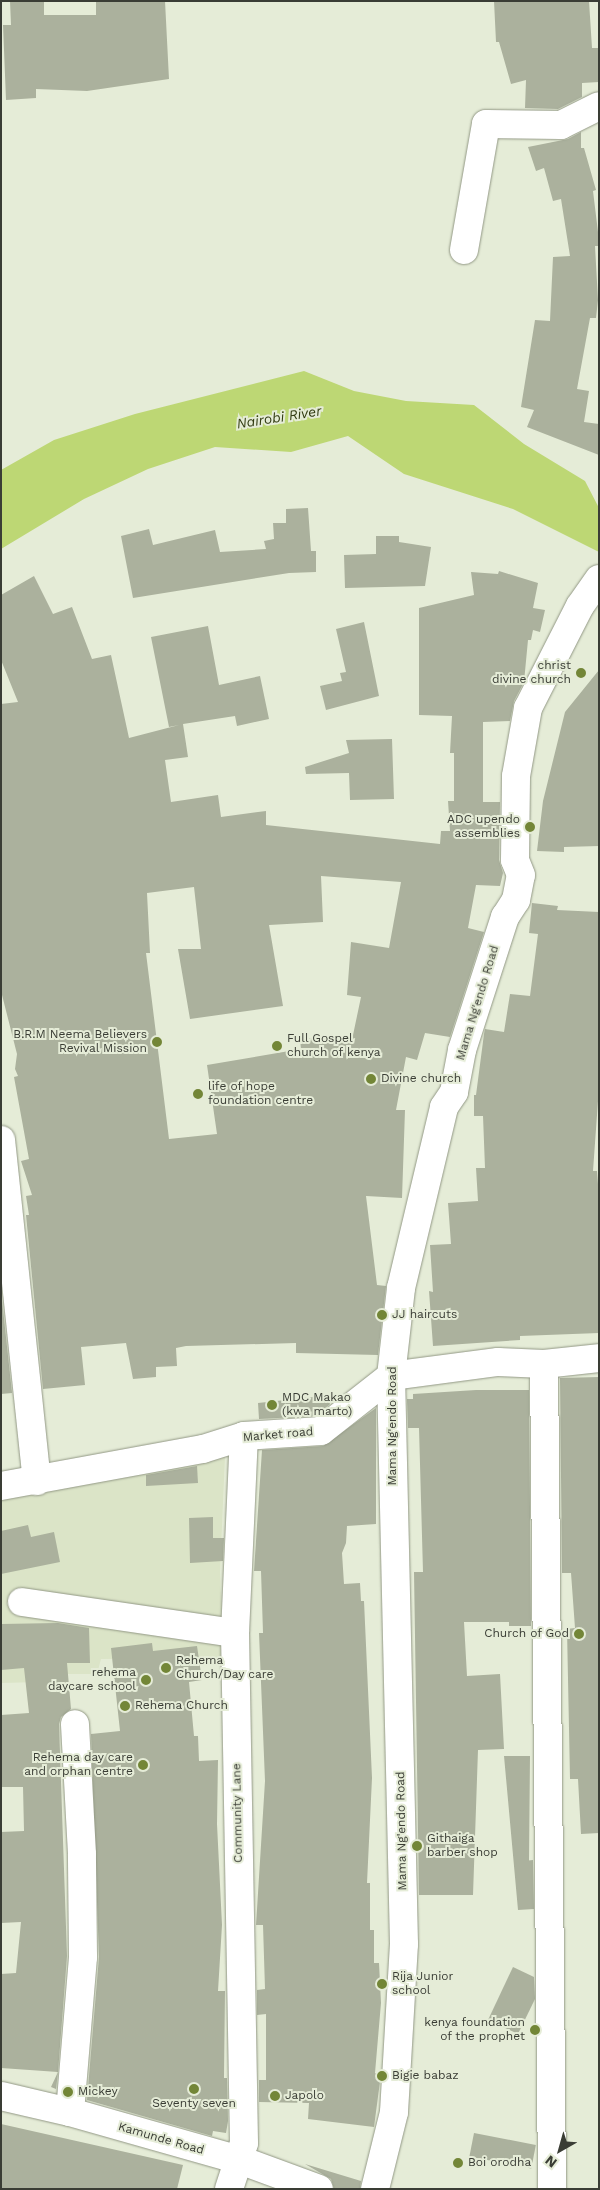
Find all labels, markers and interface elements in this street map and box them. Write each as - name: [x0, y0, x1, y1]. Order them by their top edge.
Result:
- water label: Nairobi River: [235, 402, 323, 432]
- place label: christ divine church: [492, 659, 571, 687]
- marker: christ divine church: [575, 667, 587, 679]
- place label: ADC upendo assemblies: [447, 813, 520, 841]
- marker: ADC upendo assemblies: [524, 821, 536, 833]
- street label: Mama Ng'endo Road: [454, 944, 502, 1062]
- place label: B.R.M Neema Believers Revival Mission: [13, 1028, 147, 1056]
- place label: Full Gospel church of kenya: [287, 1032, 381, 1060]
- marker: B.R.M Neema Believers Revival Mission: [151, 1036, 163, 1048]
- marker: Full Gospel church of kenya: [271, 1040, 283, 1052]
- place label: Divine church: [381, 1072, 461, 1086]
- marker: Divine church: [365, 1073, 377, 1085]
- place label: life of hope foundation centre: [208, 1080, 313, 1108]
- marker: life of hope foundation centre: [192, 1088, 204, 1100]
- place label: JJ haircuts: [392, 1308, 457, 1322]
- marker: JJ haircuts: [376, 1309, 388, 1321]
- street label: Mama Ng'endo Road: [386, 1366, 400, 1486]
- place label: MDC Makao (kwa marto): [282, 1391, 352, 1419]
- marker: MDC Makao (kwa marto): [266, 1399, 278, 1411]
- street label: Market road: [242, 1425, 314, 1445]
- place label: Church of God: [484, 1627, 569, 1641]
- marker: Church of God: [573, 1628, 585, 1640]
- place label: Rehema Church/Day care: [176, 1654, 274, 1682]
- marker: Rehema Church/Day care: [160, 1662, 172, 1674]
- place label: rehema daycare school: [48, 1666, 136, 1694]
- marker: rehema daycare school: [140, 1674, 152, 1686]
- place label: Rehema Church: [135, 1699, 228, 1713]
- marker: Rehema Church: [119, 1700, 131, 1712]
- place label: Rehema day care and orphan centre: [24, 1751, 133, 1779]
- marker: Rehema day care and orphan centre: [137, 1759, 149, 1771]
- street label: Community Lane: [230, 1763, 246, 1863]
- street label: Mama Ng'endo Road: [394, 1771, 410, 1891]
- place label: Githaiga barber shop: [427, 1832, 498, 1860]
- marker: Githaiga barber shop: [411, 1840, 423, 1852]
- place label: Rija Junior school: [392, 1970, 454, 1998]
- marker: Rija Junior school: [376, 1978, 388, 1990]
- place label: kenya foundation of the prophet: [424, 2016, 525, 2044]
- marker: kenya foundation of the prophet: [529, 2024, 541, 2036]
- place label: Bigie babaz: [392, 2069, 459, 2083]
- marker: Bigie babaz: [376, 2070, 388, 2082]
- marker: Seventy seven: [188, 2083, 200, 2095]
- place label: Mickey: [78, 2085, 118, 2099]
- marker: Mickey: [62, 2086, 74, 2098]
- place label: Japolo: [285, 2089, 324, 2103]
- marker: Japolo: [269, 2090, 281, 2102]
- place label: Seventy seven: [152, 2097, 236, 2111]
- street label: Kamunde Road: [116, 2120, 206, 2158]
- north arrow: [535, 2125, 585, 2175]
- text: N: [542, 2152, 560, 2171]
- place label: Boi orodha: [468, 2156, 531, 2170]
- marker: Boi orodha: [452, 2157, 464, 2169]

